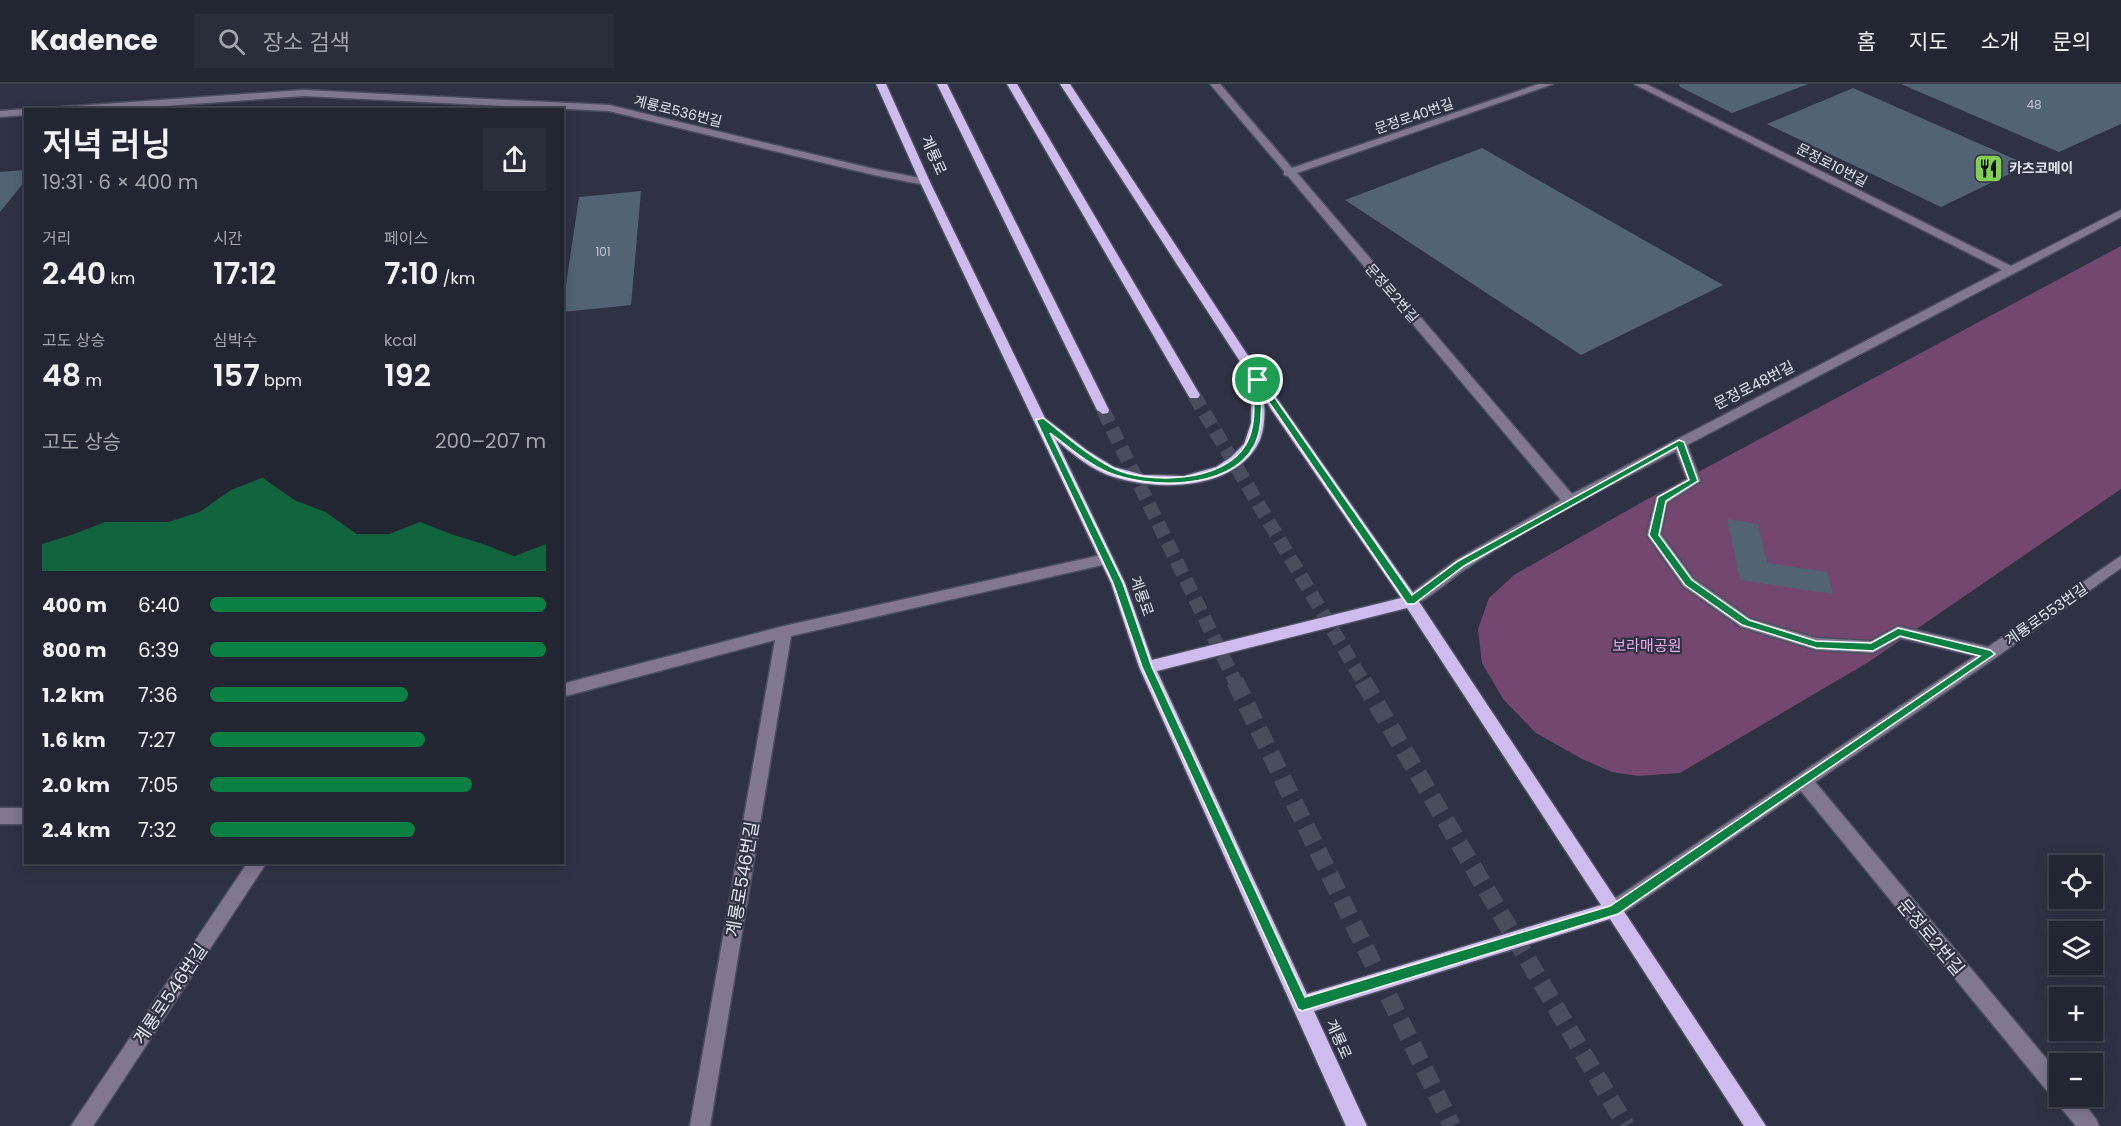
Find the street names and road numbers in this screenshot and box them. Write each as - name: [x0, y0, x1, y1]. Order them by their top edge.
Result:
- street label: 계룡로536번길: [632, 90, 724, 132]
- street label: 문정로40번길: [1372, 93, 1456, 139]
- street label: 계룡로: [916, 132, 952, 178]
- street label: 문정로10번길: [1793, 138, 1871, 192]
- street label: 문정로2번길: [1361, 259, 1423, 327]
- street label: 문정로48번길: [1710, 356, 1798, 414]
- street label: 계룡로: [1125, 573, 1159, 619]
- street label: 계룡로553번길: [2000, 578, 2092, 650]
- street label: 계룡로546번길: [720, 819, 764, 939]
- street label: 문정로2번길: [1891, 893, 1971, 981]
- street label: 계룡로546번길: [127, 939, 213, 1049]
- street label: 계룡로: [1321, 1016, 1357, 1062]

